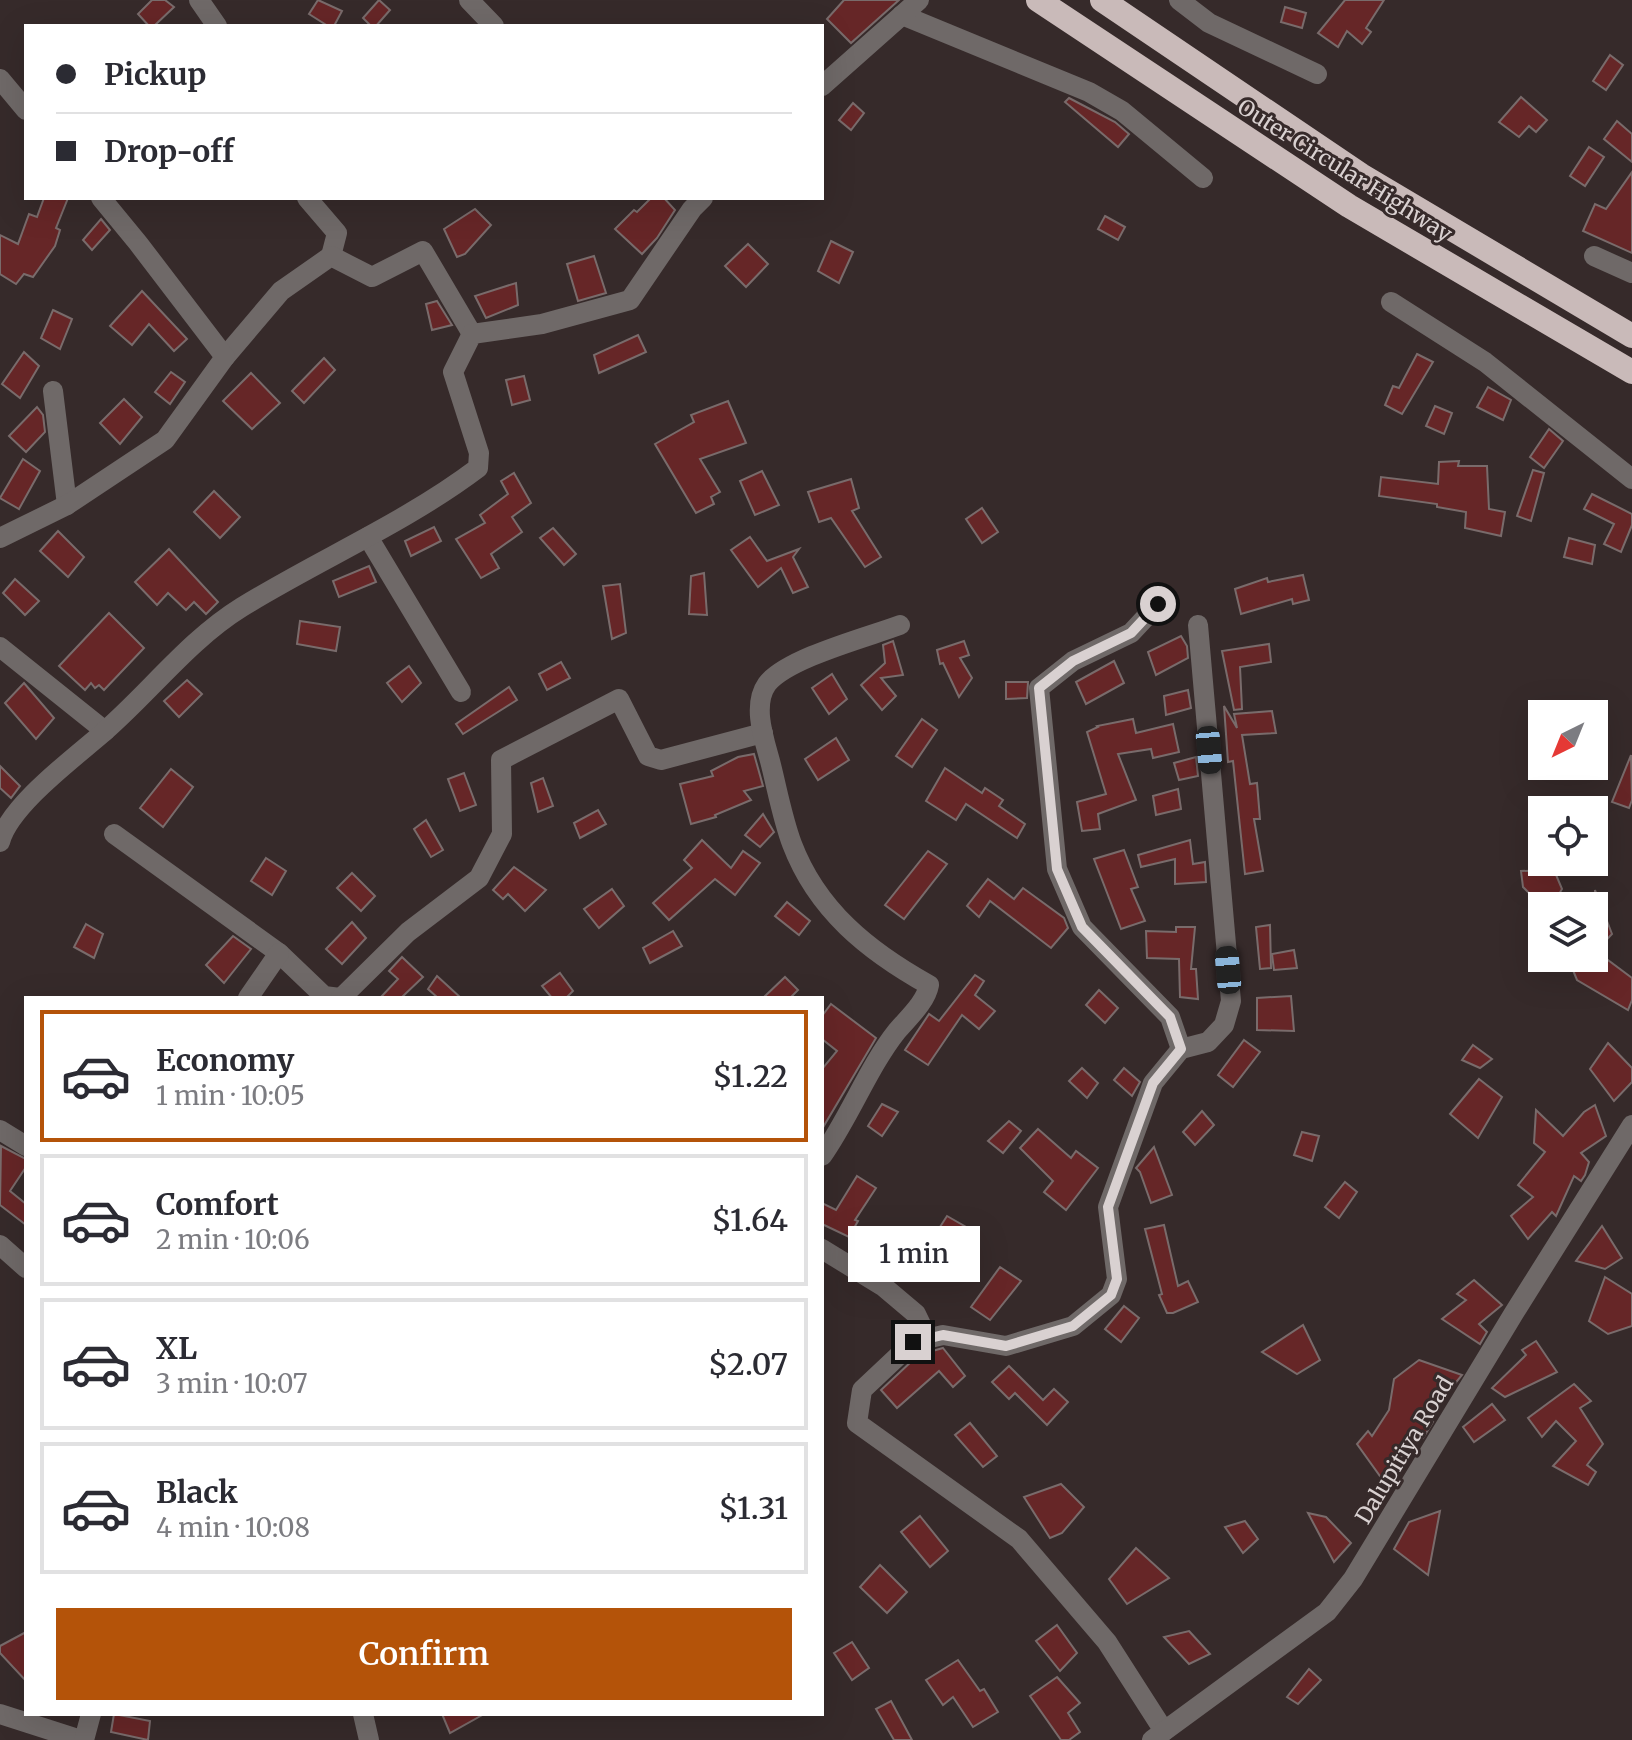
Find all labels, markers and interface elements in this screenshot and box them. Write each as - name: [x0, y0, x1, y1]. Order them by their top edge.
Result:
- text: Pickup: [104, 55, 206, 93]
- street label: Outer Circular Highway: [1232, 92, 1458, 248]
- text: Drop-off: [104, 132, 234, 170]
- route start: [1140, 586, 1176, 622]
- north arrow: [1528, 700, 1608, 780]
- map controls: [1528, 700, 1608, 972]
- car: [1195, 725, 1223, 775]
- button: locate: [1528, 796, 1608, 876]
- button: layers: [1528, 892, 1608, 972]
- car: [1214, 945, 1242, 995]
- icon: car: [60, 1040, 132, 1112]
- text: Economy: [156, 1041, 294, 1079]
- text: $1.22: [713, 1057, 788, 1095]
- text: 1 min · 10:05: [156, 1079, 305, 1112]
- icon: car: [60, 1184, 132, 1256]
- text: Comfort: [156, 1185, 279, 1223]
- text: $1.64: [712, 1201, 788, 1239]
- text: 2 min · 10:06: [156, 1223, 310, 1256]
- callout: 1 min: [847, 1226, 979, 1282]
- text: 1 min: [879, 1237, 949, 1270]
- route end: [895, 1324, 931, 1360]
- icon: car: [60, 1328, 132, 1400]
- text: XL: [156, 1329, 197, 1367]
- text: $2.07: [708, 1345, 788, 1383]
- text: 3 min · 10:07: [156, 1367, 308, 1400]
- street label: Dalupitiya Road: [1349, 1371, 1459, 1529]
- icon: car: [60, 1472, 132, 1544]
- text: Black: [156, 1473, 238, 1511]
- text: $1.31: [718, 1489, 788, 1527]
- text: 4 min · 10:08: [156, 1511, 310, 1544]
- button: Confirm: [56, 1608, 792, 1700]

